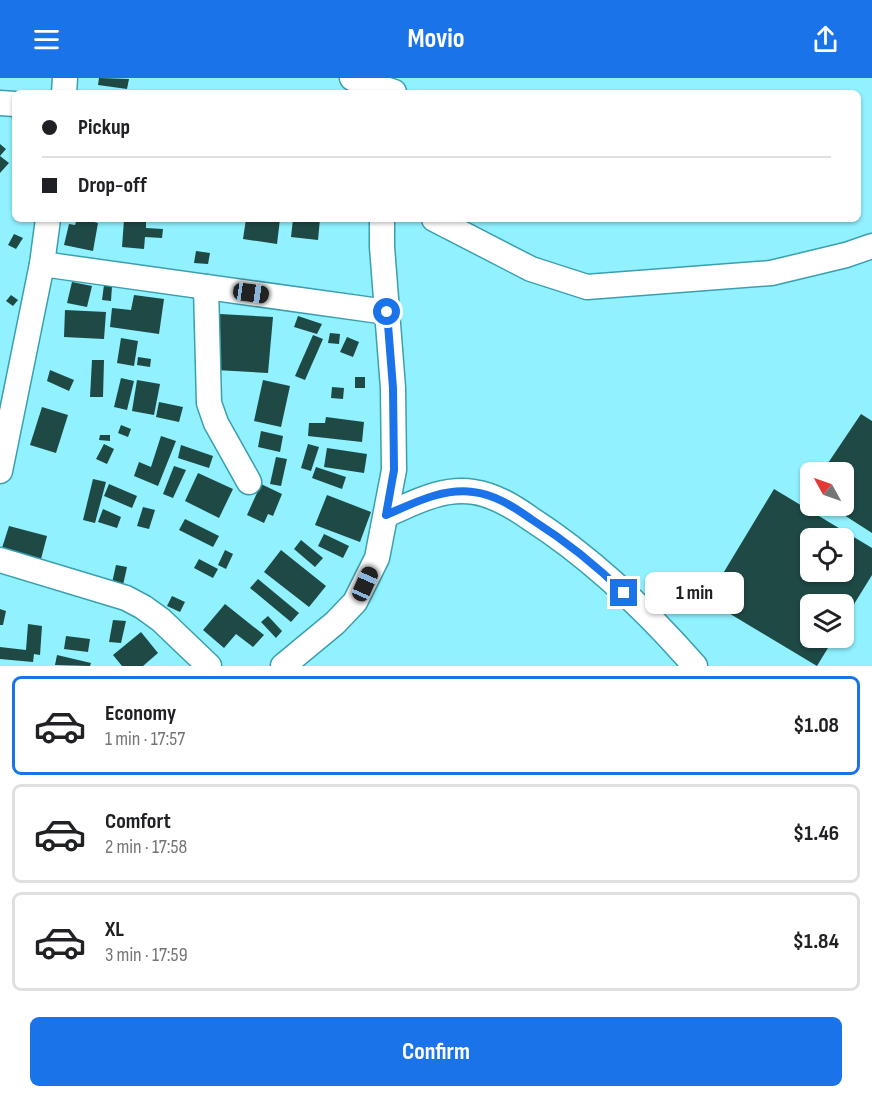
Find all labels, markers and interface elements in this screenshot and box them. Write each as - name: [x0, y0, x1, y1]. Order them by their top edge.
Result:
- icon: menu: [30, 23, 63, 56]
- text: Movio: [407, 23, 465, 55]
- icon: share: [809, 23, 842, 56]
- text: Pickup: [78, 114, 130, 141]
- text: Drop-off: [78, 172, 147, 199]
- car: [232, 282, 270, 304]
- route start: [373, 298, 400, 325]
- north arrow: [800, 462, 854, 516]
- map controls: [800, 462, 854, 648]
- button: locate: [800, 528, 854, 582]
- car: [349, 564, 381, 604]
- callout: 1 min: [645, 572, 744, 614]
- route end: [610, 579, 637, 606]
- text: 1 min: [676, 581, 713, 605]
- button: layers: [800, 594, 854, 648]
- icon: car: [33, 699, 87, 753]
- text: Economy: [105, 700, 176, 727]
- text: $1.08: [793, 712, 839, 739]
- text: 1 min · 17:57: [105, 727, 185, 751]
- icon: car: [33, 807, 87, 861]
- text: Comfort: [105, 808, 171, 835]
- text: $1.46: [793, 820, 839, 847]
- text: 2 min · 17:58: [105, 835, 187, 859]
- icon: car: [33, 915, 87, 969]
- text: XL: [105, 916, 124, 943]
- text: $1.84: [793, 928, 839, 955]
- text: 3 min · 17:59: [105, 943, 188, 967]
- button: Confirm: [30, 1017, 842, 1086]

